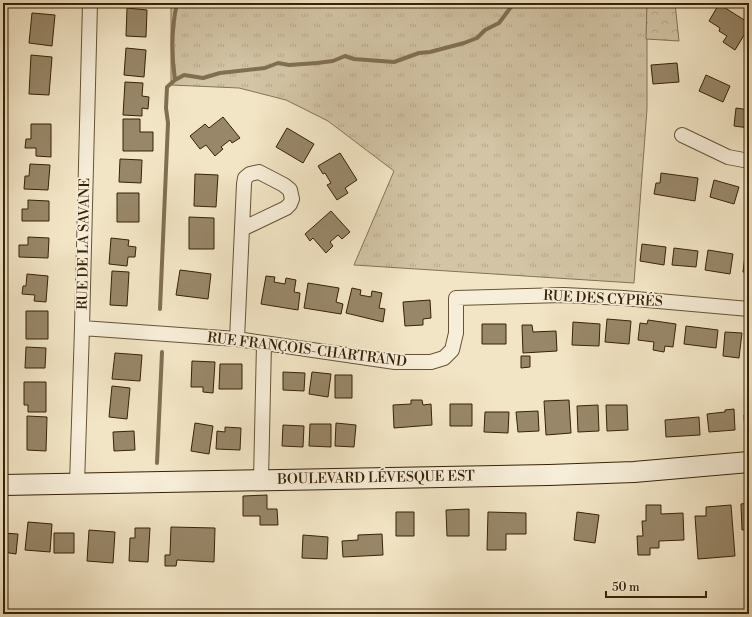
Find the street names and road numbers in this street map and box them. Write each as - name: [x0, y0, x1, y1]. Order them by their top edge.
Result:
- street label: RUE DE LA SAVANE: [74, 178, 94, 310]
- street label: RUE DES CYPRÉS: [543, 285, 663, 311]
- street label: RUE FRANÇOIS-CHARTRAND: [206, 329, 408, 371]
- street label: BOULEVARD LÉVESQUE EST: [276, 465, 475, 489]

